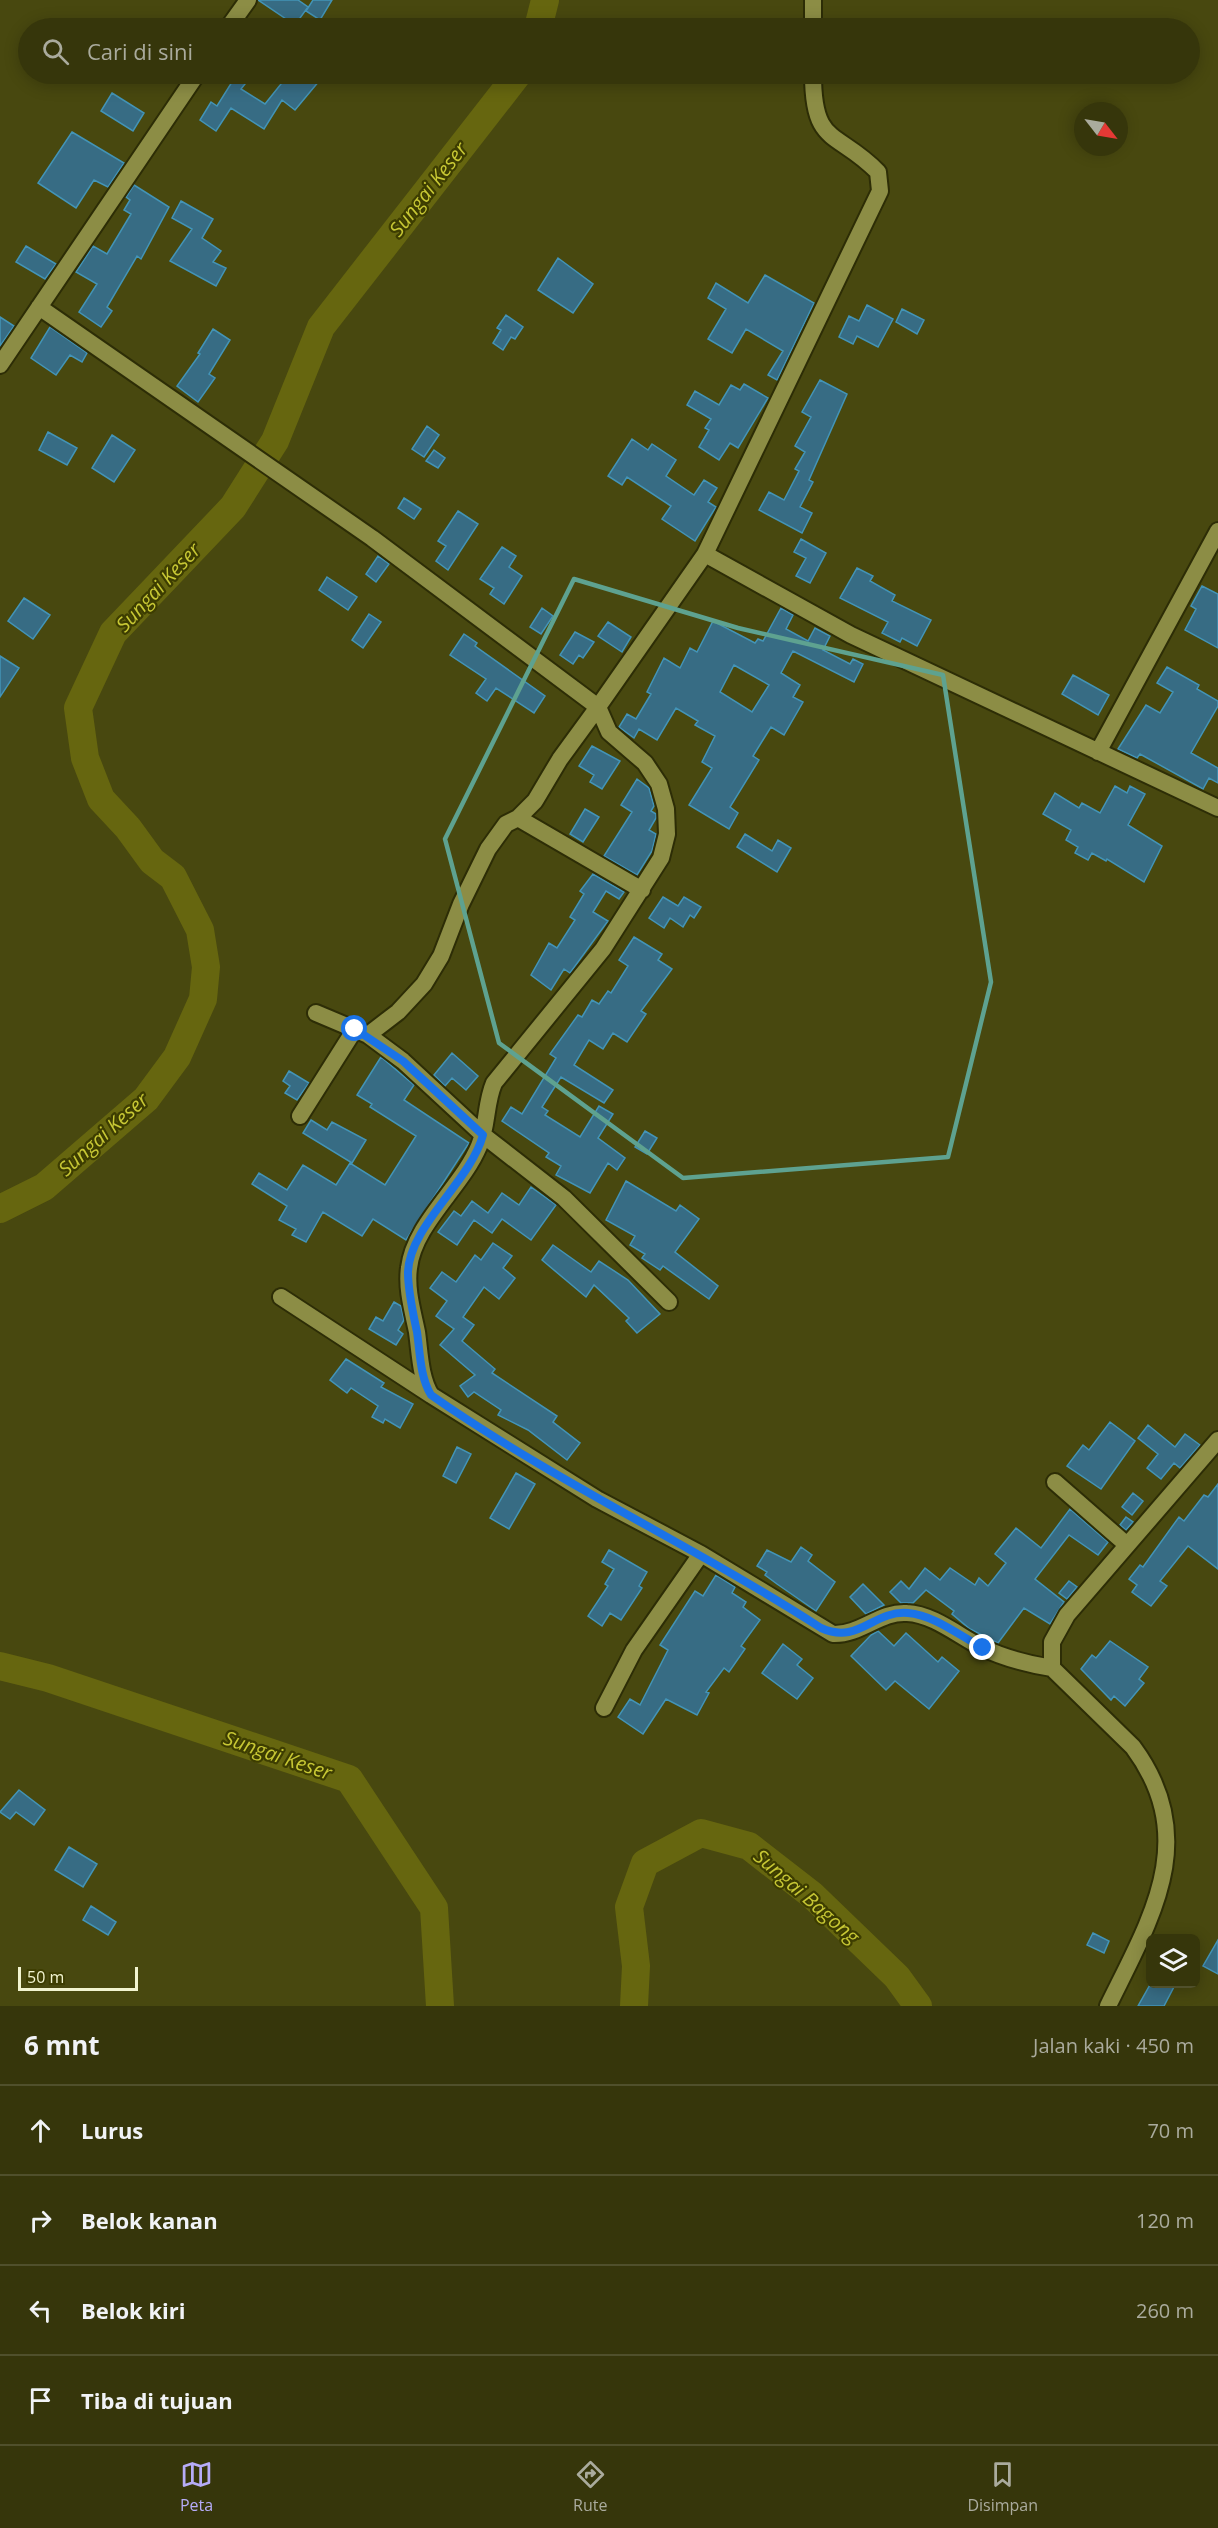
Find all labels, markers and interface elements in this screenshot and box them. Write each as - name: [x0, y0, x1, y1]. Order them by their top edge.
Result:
- search box: [18, 18, 1200, 84]
- icon: search: [39, 35, 72, 68]
- text: Cari di sini: [87, 36, 193, 66]
- north arrow: [1074, 102, 1128, 156]
- water label: Sungai Keser: [383, 135, 474, 242]
- water label: Sungai Keser: [110, 536, 207, 637]
- route start: [341, 1015, 367, 1041]
- water label: Sungai Keser: [52, 1086, 155, 1182]
- route end: [969, 1634, 995, 1660]
- water label: Sungai Keser: [220, 1724, 337, 1786]
- water label: Sungai Bagong: [748, 1843, 866, 1950]
- map controls: [1146, 1934, 1200, 1988]
- button: layers: [1146, 1934, 1200, 1988]
- scale bar: [18, 1964, 138, 1992]
- text: 50 m: [27, 1966, 64, 1988]
- text: 6 mnt: [24, 2027, 100, 2063]
- text: Jalan kaki · 450 m: [1033, 2032, 1194, 2059]
- icon: ahead: [24, 2114, 57, 2147]
- text: Lurus: [81, 2115, 143, 2145]
- text: 70 m: [1147, 2117, 1194, 2144]
- icon: right: [24, 2204, 57, 2237]
- text: Belok kanan: [81, 2205, 218, 2235]
- text: 120 m: [1136, 2207, 1194, 2234]
- icon: left: [24, 2294, 57, 2327]
- text: Belok kiri: [81, 2295, 186, 2325]
- text: 260 m: [1136, 2297, 1194, 2324]
- icon: arrive: [24, 2384, 57, 2417]
- text: Tiba di tujuan: [81, 2385, 233, 2415]
- tab: Peta: [180, 2458, 213, 2516]
- tab: Rute: [573, 2458, 607, 2516]
- tab: Disimpan: [967, 2458, 1038, 2516]

